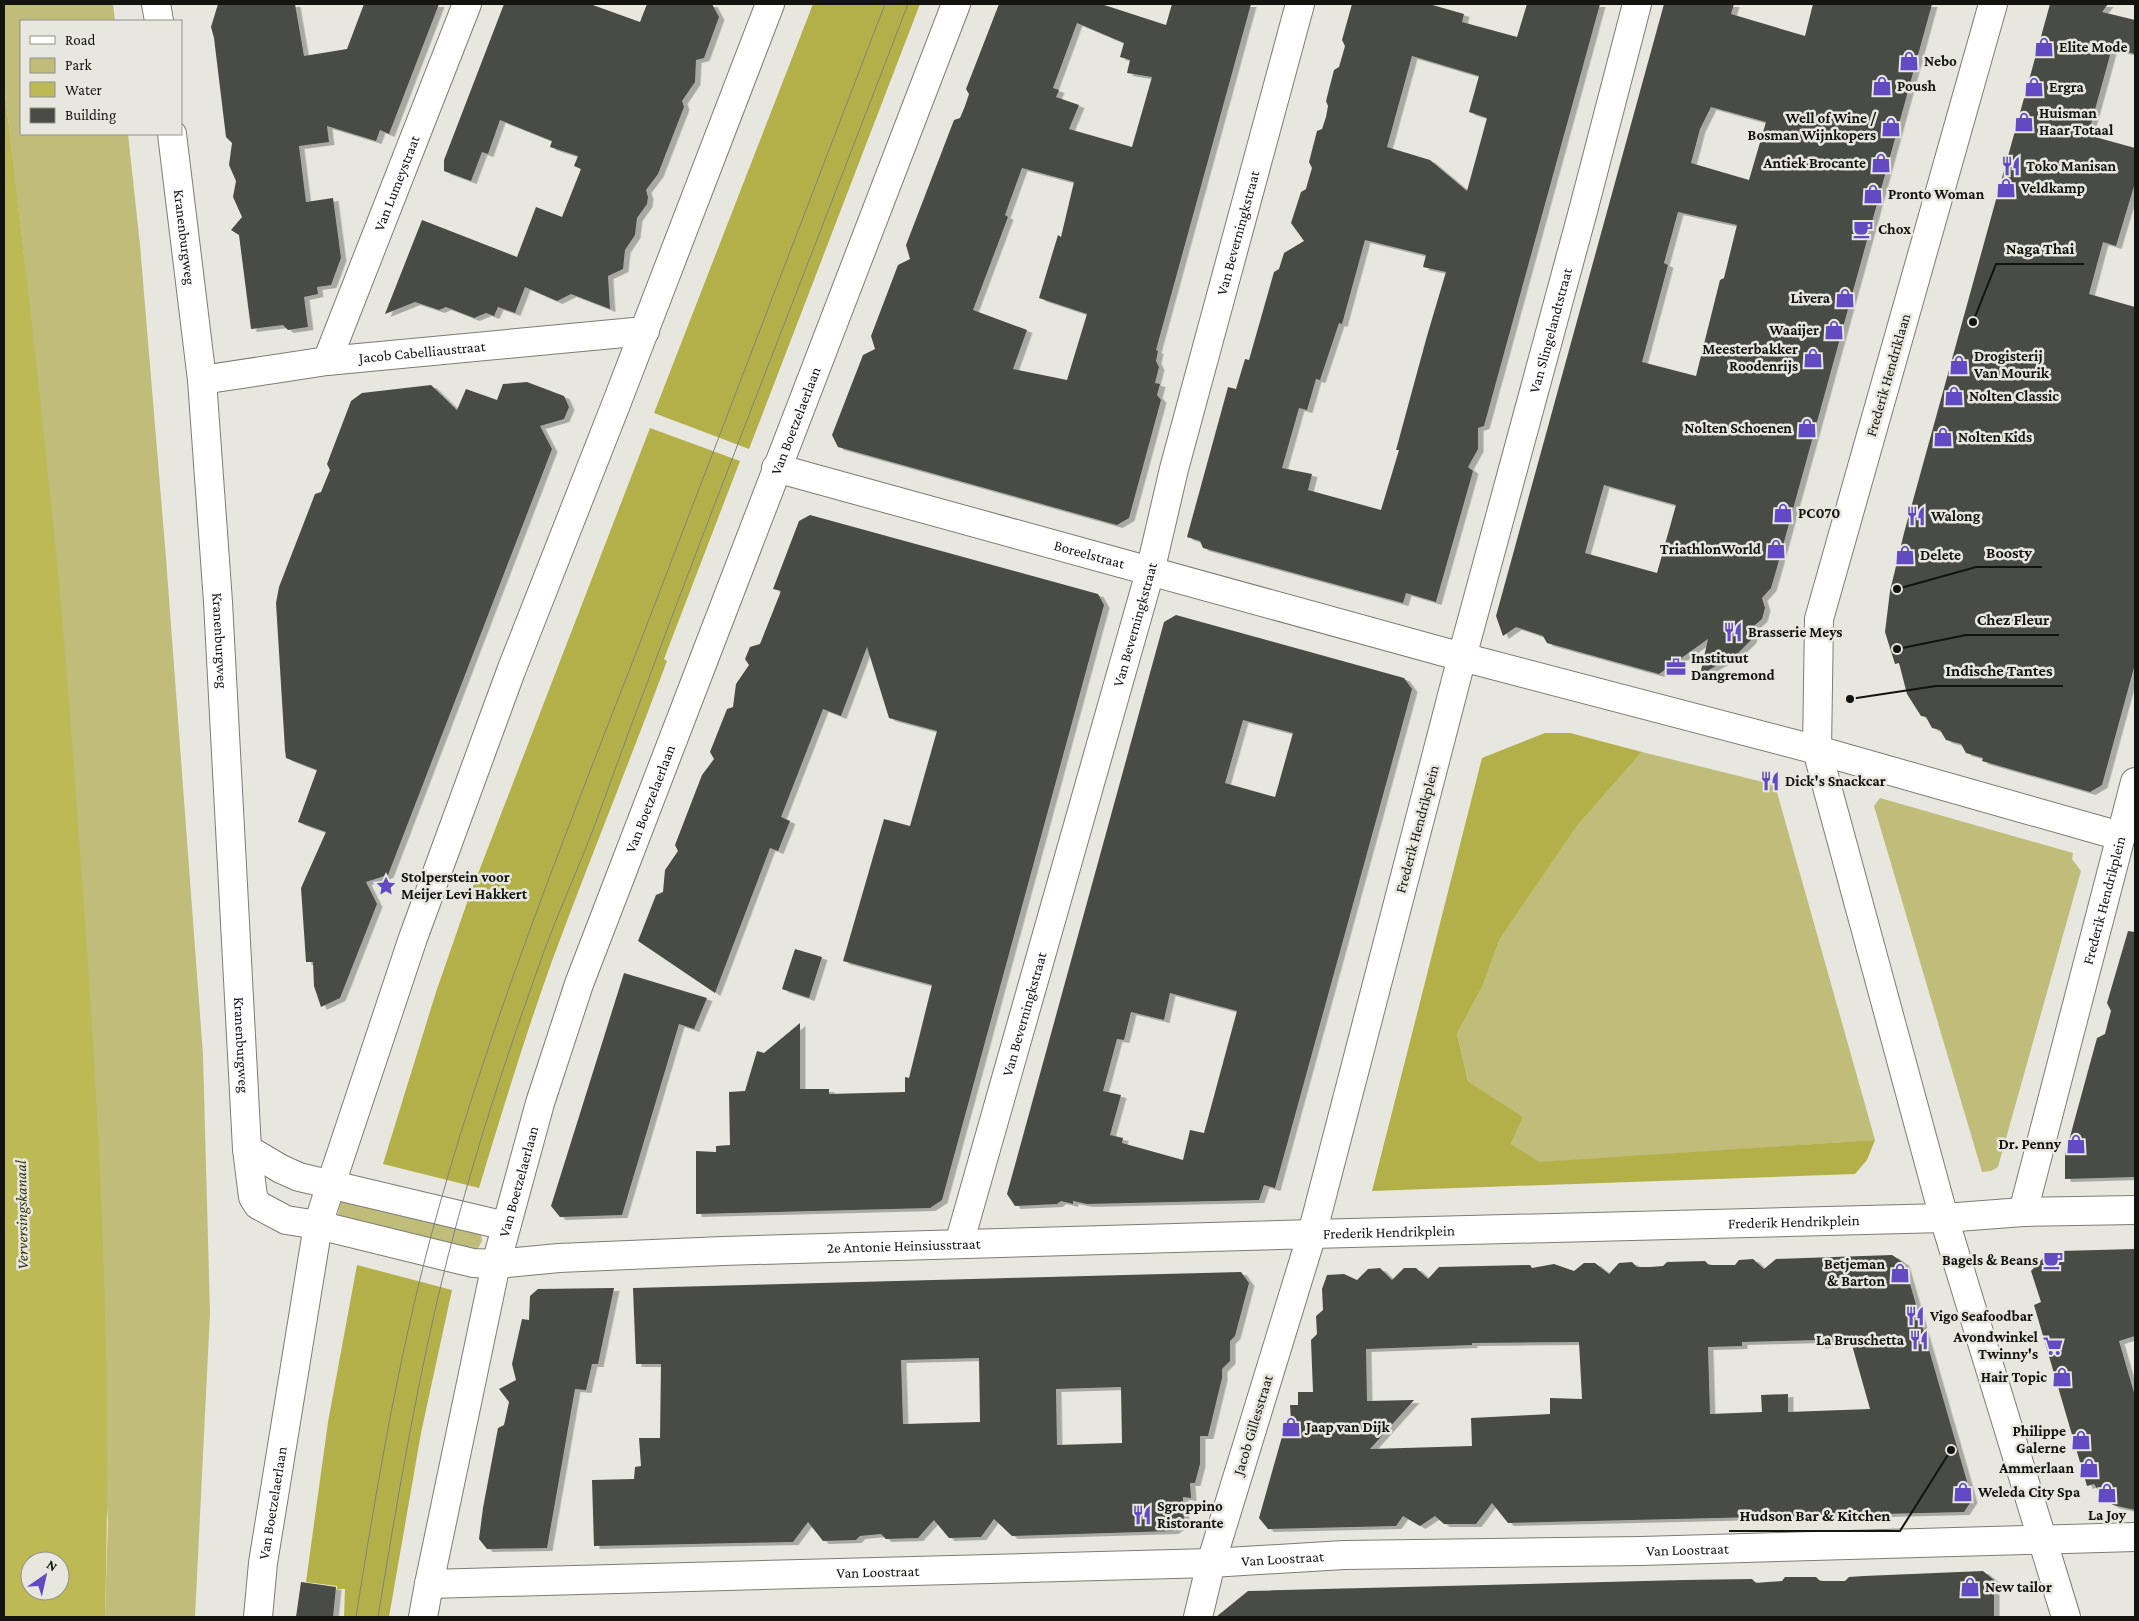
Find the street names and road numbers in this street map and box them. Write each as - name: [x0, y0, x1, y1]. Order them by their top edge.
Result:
- street label: Van Lumeystraat: [371, 132, 423, 233]
- street label: Van Beverningkstraat: [1213, 168, 1263, 297]
- street label: Kranenburgweg: [171, 189, 198, 286]
- street label: Van Slingelandtstraat: [1526, 265, 1575, 395]
- street label: Frederik Hendriklaan: [1863, 312, 1913, 438]
- street label: Jacob Cabelliaustraat: [356, 338, 487, 367]
- street label: Van Boetzelaerlaan: [768, 365, 824, 477]
- street label: Boreelstraat: [1052, 537, 1127, 572]
- street label: Van Beverningkstraat: [1110, 560, 1160, 688]
- street label: Kranenburgweg: [209, 592, 231, 689]
- street label: Van Boetzelaerlaan: [622, 743, 678, 855]
- street label: Frederik Hendrikplein: [1392, 763, 1443, 895]
- street label: Frederik Hendrikplein: [2080, 835, 2129, 966]
- street label: Van Beverningkstraat: [999, 949, 1050, 1078]
- street label: Kranenburgweg: [231, 997, 252, 1093]
- street label: Van Boetzelaerlaan: [496, 1124, 541, 1239]
- street label: Frederik Hendrikplein: [1728, 1212, 1860, 1231]
- street label: Frederik Hendrikplein: [1323, 1222, 1455, 1242]
- street label: 2e Antonie Heinsiusstraat: [827, 1236, 982, 1256]
- street label: Jacob Gillesstraat: [1230, 1372, 1277, 1479]
- street label: Van Boetzelaerlaan: [256, 1445, 290, 1561]
- street label: Van Loostraat: [1646, 1540, 1730, 1559]
- street label: Van Loostraat: [1241, 1548, 1325, 1569]
- street label: Van Loostraat: [836, 1563, 921, 1581]

